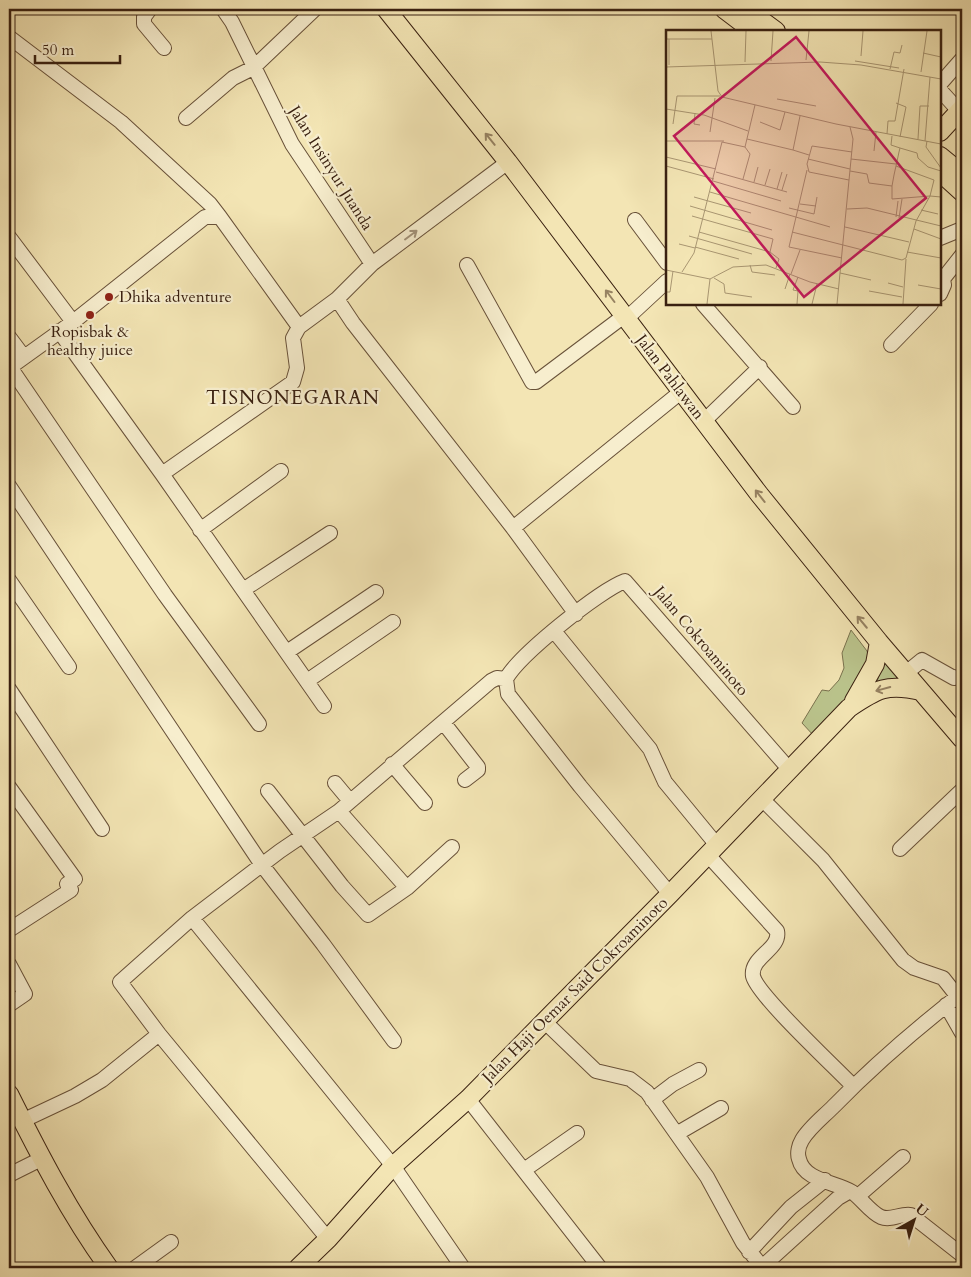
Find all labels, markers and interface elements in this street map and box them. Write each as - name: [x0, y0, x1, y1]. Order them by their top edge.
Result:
- inset map: [666, 30, 941, 305]
- scale bar: [35, 32, 120, 64]
- text: 50 m: [42, 40, 74, 60]
- street label: Jalan Insinyur Juanda: [283, 100, 378, 235]
- one-way arrow: [484, 133, 495, 146]
- one-way arrow: [404, 230, 418, 240]
- place label: Dhika adventure: [119, 286, 232, 308]
- one-way arrow: [604, 290, 615, 303]
- marker: Dhika adventure: [103, 291, 115, 303]
- marker: Ropisbak & healthy juice: [84, 309, 96, 321]
- place label: Ropisbak & healthy juice: [47, 321, 133, 361]
- street label: Jalan Pahlawan: [629, 328, 709, 424]
- district label: TISNONEGARAN: [206, 385, 380, 411]
- one-way arrow: [755, 490, 766, 503]
- street label: Jalan Cokroaminoto: [647, 580, 754, 701]
- one-way arrow: [857, 616, 868, 629]
- one-way arrow: [875, 685, 891, 694]
- street label: Jalan Haji Oemar Said Cokroaminoto: [476, 892, 673, 1089]
- north arrow: [888, 1194, 938, 1244]
- text: U: [911, 1199, 933, 1222]

